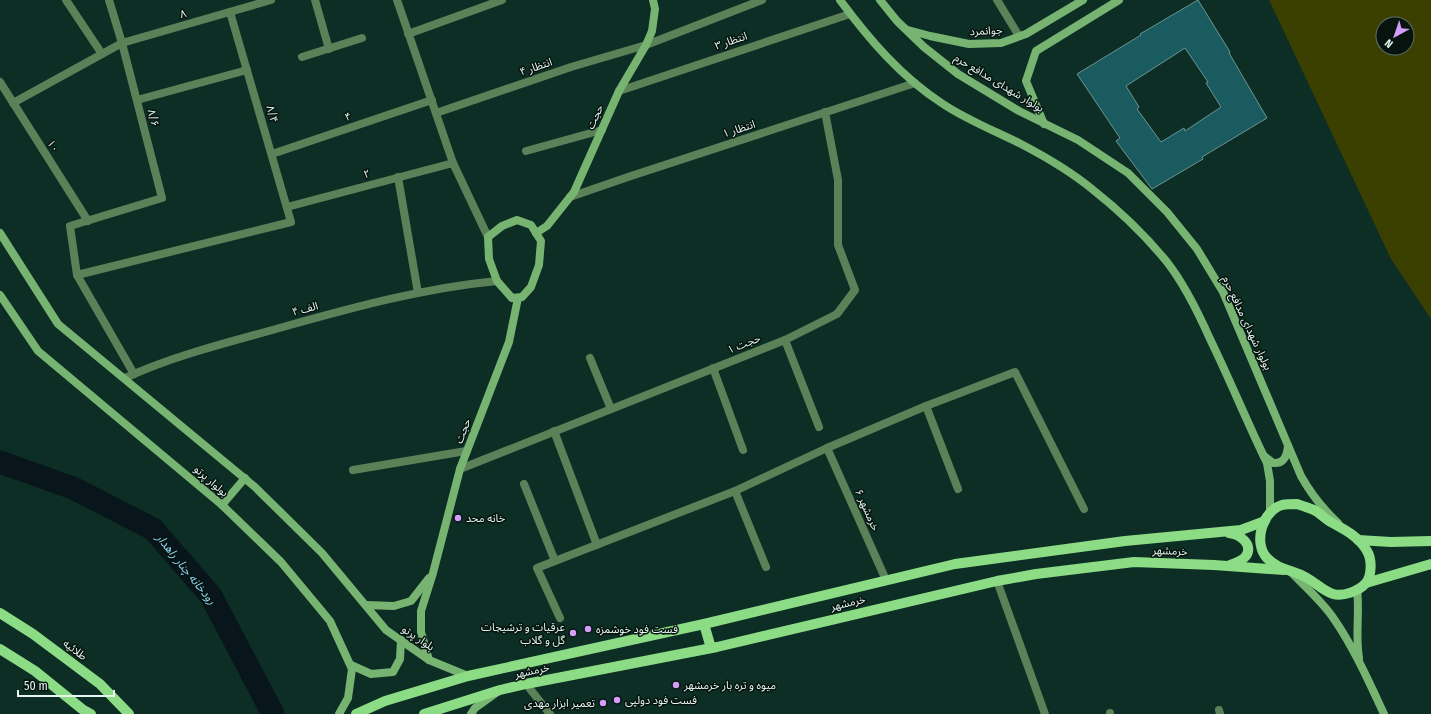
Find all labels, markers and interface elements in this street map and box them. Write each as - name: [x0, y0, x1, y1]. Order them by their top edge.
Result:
- street label: ۸: [178, 7, 188, 21]
- north arrow: [1375, 16, 1415, 56]
- street label: جوانمرد: [969, 24, 1003, 38]
- street label: انتظار ۳: [713, 29, 749, 53]
- text: N: [1382, 36, 1396, 50]
- street label: بولوار شهدای مدافع حرم: [951, 51, 1046, 116]
- street label: انتظار ۴: [518, 55, 554, 79]
- street label: حجت: [584, 102, 606, 131]
- street label: ۸/۴: [263, 104, 281, 124]
- street label: ۸/۶: [145, 108, 161, 128]
- street label: ۴: [343, 110, 353, 124]
- street label: انتظار ۱: [721, 118, 757, 140]
- street label: ۱۰: [44, 137, 62, 155]
- street label: ۲: [362, 167, 372, 181]
- street label: بولوار شهدای مدافع حرم: [1219, 274, 1275, 373]
- street label: ۴ الف: [291, 299, 319, 319]
- street label: حجت ۱: [726, 331, 763, 356]
- street label: حجت: [452, 416, 474, 445]
- street label: بولوار پرتو: [190, 463, 231, 500]
- street label: خرمشهر ۶: [852, 487, 882, 533]
- place label: خانه محد: [466, 512, 506, 525]
- marker: خانه محد: [453, 513, 463, 523]
- water label: رودخانه چنار راهدار: [152, 530, 219, 608]
- street label: خرمشهر: [1151, 544, 1188, 558]
- street label: خرمشهر: [828, 593, 867, 614]
- place label: عرقیات و ترشیجات گل و گلاب: [481, 621, 565, 647]
- street label: بلوار پرتو: [399, 622, 437, 655]
- place label: فست فود خوشمزه: [596, 623, 678, 636]
- marker: فست فود خوشمزه: [583, 624, 593, 634]
- marker: عرقیات و ترشیجات گل و گلاب: [568, 628, 578, 638]
- street label: طلائیه: [60, 637, 89, 663]
- street label: خرمشهر: [512, 661, 551, 681]
- scale bar: [18, 672, 114, 698]
- text: 50 m: [24, 679, 48, 693]
- place label: میوه و تره بار خرمشهر: [683, 679, 776, 692]
- marker: میوه و تره بار خرمشهر: [671, 680, 681, 690]
- place label: فست فود دولپی: [625, 694, 697, 708]
- marker: فست فود دولپی: [612, 695, 622, 705]
- place label: تعمیر ابزار مهدی: [524, 697, 595, 710]
- marker: تعمیر ابزار مهدی: [598, 698, 608, 708]

